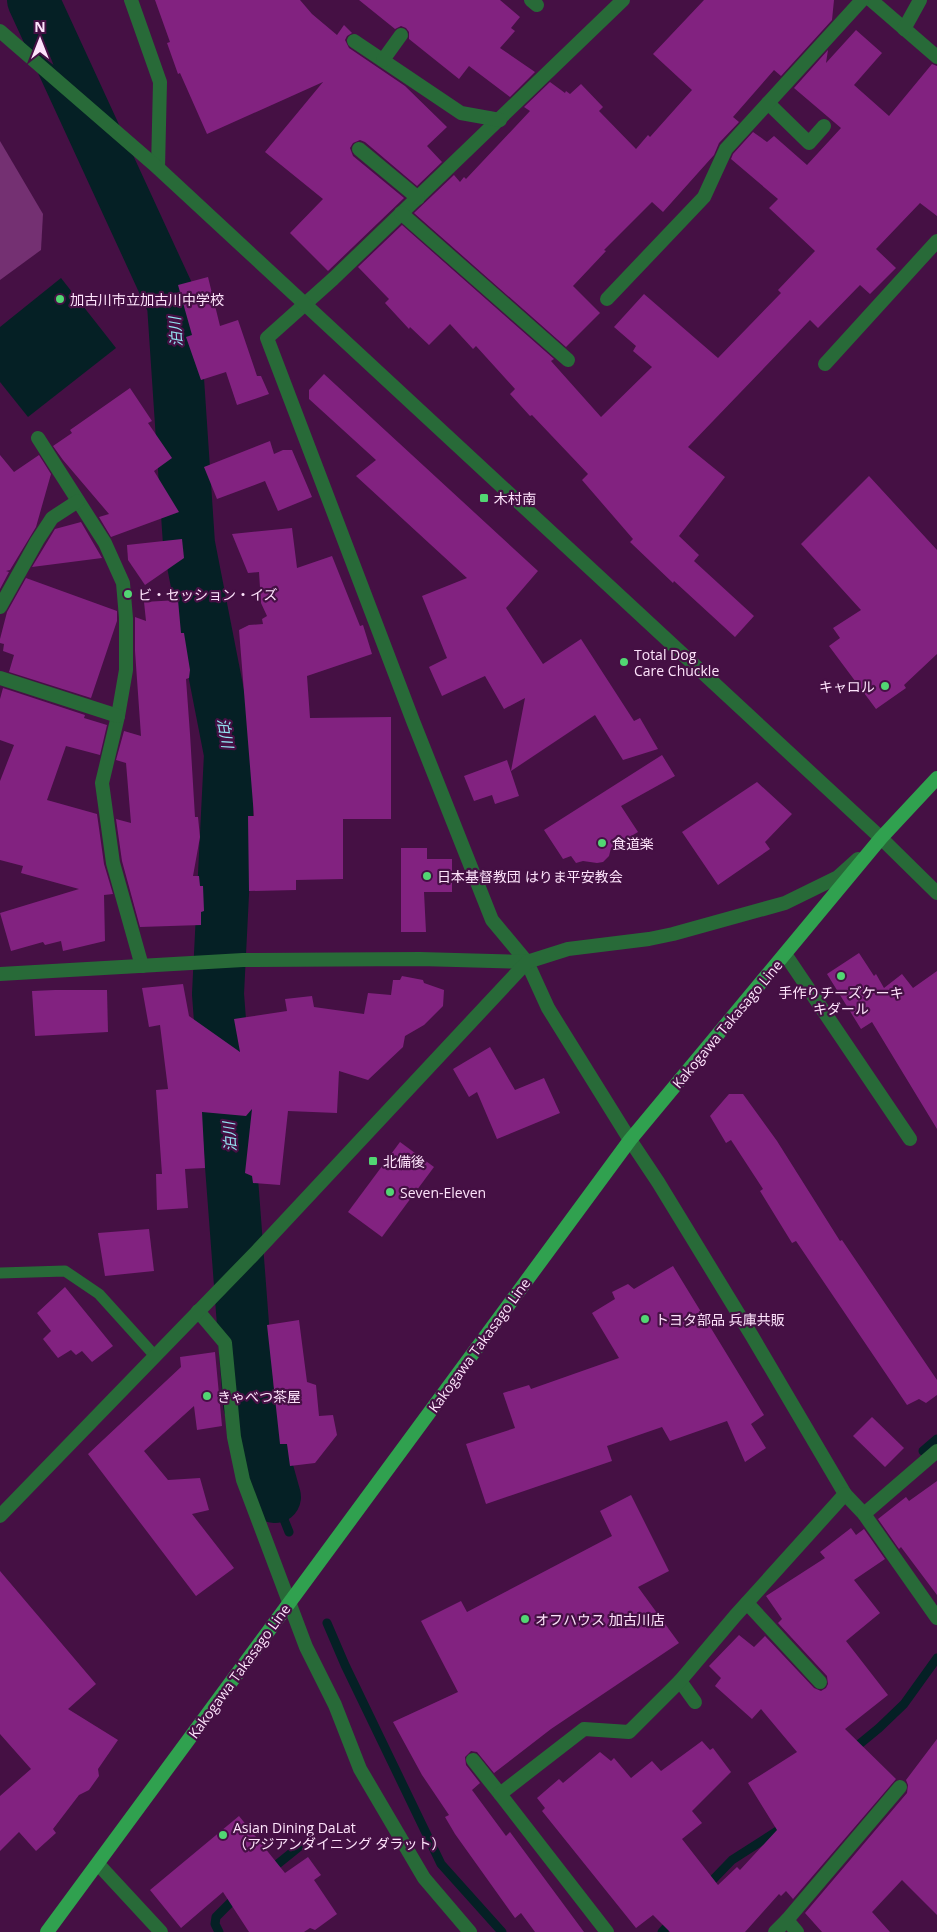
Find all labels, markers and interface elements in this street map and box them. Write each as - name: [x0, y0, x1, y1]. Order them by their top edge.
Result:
- north arrow: [15, 15, 65, 65]
- text: N: [34, 17, 46, 36]
- place label: 加古川市立加古川中学校: [70, 290, 224, 309]
- marker: 加古川市立加古川中学校: [54, 293, 66, 305]
- water label: 泊川: [164, 314, 186, 348]
- place label: 木村南: [494, 489, 536, 508]
- marker: 木村南: [478, 492, 490, 504]
- place label: ビ・セッション・イズ: [138, 585, 278, 604]
- marker: ビ・セッション・イズ: [122, 588, 134, 600]
- place label: Total Dog Care Chuckle: [634, 645, 719, 680]
- marker: Total Dog Care Chuckle: [618, 656, 630, 668]
- place label: キャロル: [819, 677, 875, 696]
- marker: キャロル: [879, 680, 891, 692]
- water label: 泊川: [214, 716, 239, 751]
- place label: 食道楽: [612, 834, 654, 853]
- marker: 食道楽: [596, 837, 608, 849]
- place label: 日本基督教団 はりま平安教会: [437, 867, 623, 886]
- marker: 日本基督教団 はりま平安教会: [421, 870, 433, 882]
- street label: Kakogawa Takasago Line: [668, 956, 786, 1092]
- marker: 手作りチーズケーキ キダール: [835, 970, 847, 982]
- place label: 手作りチーズケーキ キダール: [778, 983, 904, 1018]
- water label: 泊川: [218, 1119, 240, 1153]
- place label: 北備後: [383, 1152, 425, 1171]
- marker: 北備後: [367, 1155, 379, 1167]
- place label: Seven-Eleven: [400, 1183, 486, 1202]
- marker: Seven-Eleven: [384, 1186, 396, 1198]
- street label: Kakogawa Takasago Line: [424, 1274, 534, 1416]
- place label: トヨタ部品 兵庫共販: [655, 1310, 785, 1329]
- marker: トヨタ部品 兵庫共販: [639, 1313, 651, 1325]
- place label: きゃべつ茶屋: [217, 1387, 301, 1406]
- marker: きゃべつ茶屋: [201, 1390, 213, 1402]
- street label: Kakogawa Takasago Line: [184, 1600, 294, 1742]
- place label: オフハウス 加古川店: [535, 1610, 665, 1629]
- marker: オフハウス 加古川店: [519, 1613, 531, 1625]
- place label: Asian Dining DaLat （アジアンダイニング ダラット）: [233, 1818, 446, 1853]
- marker: Asian Dining DaLat （アジアンダイニング ダラット）: [217, 1829, 229, 1841]

